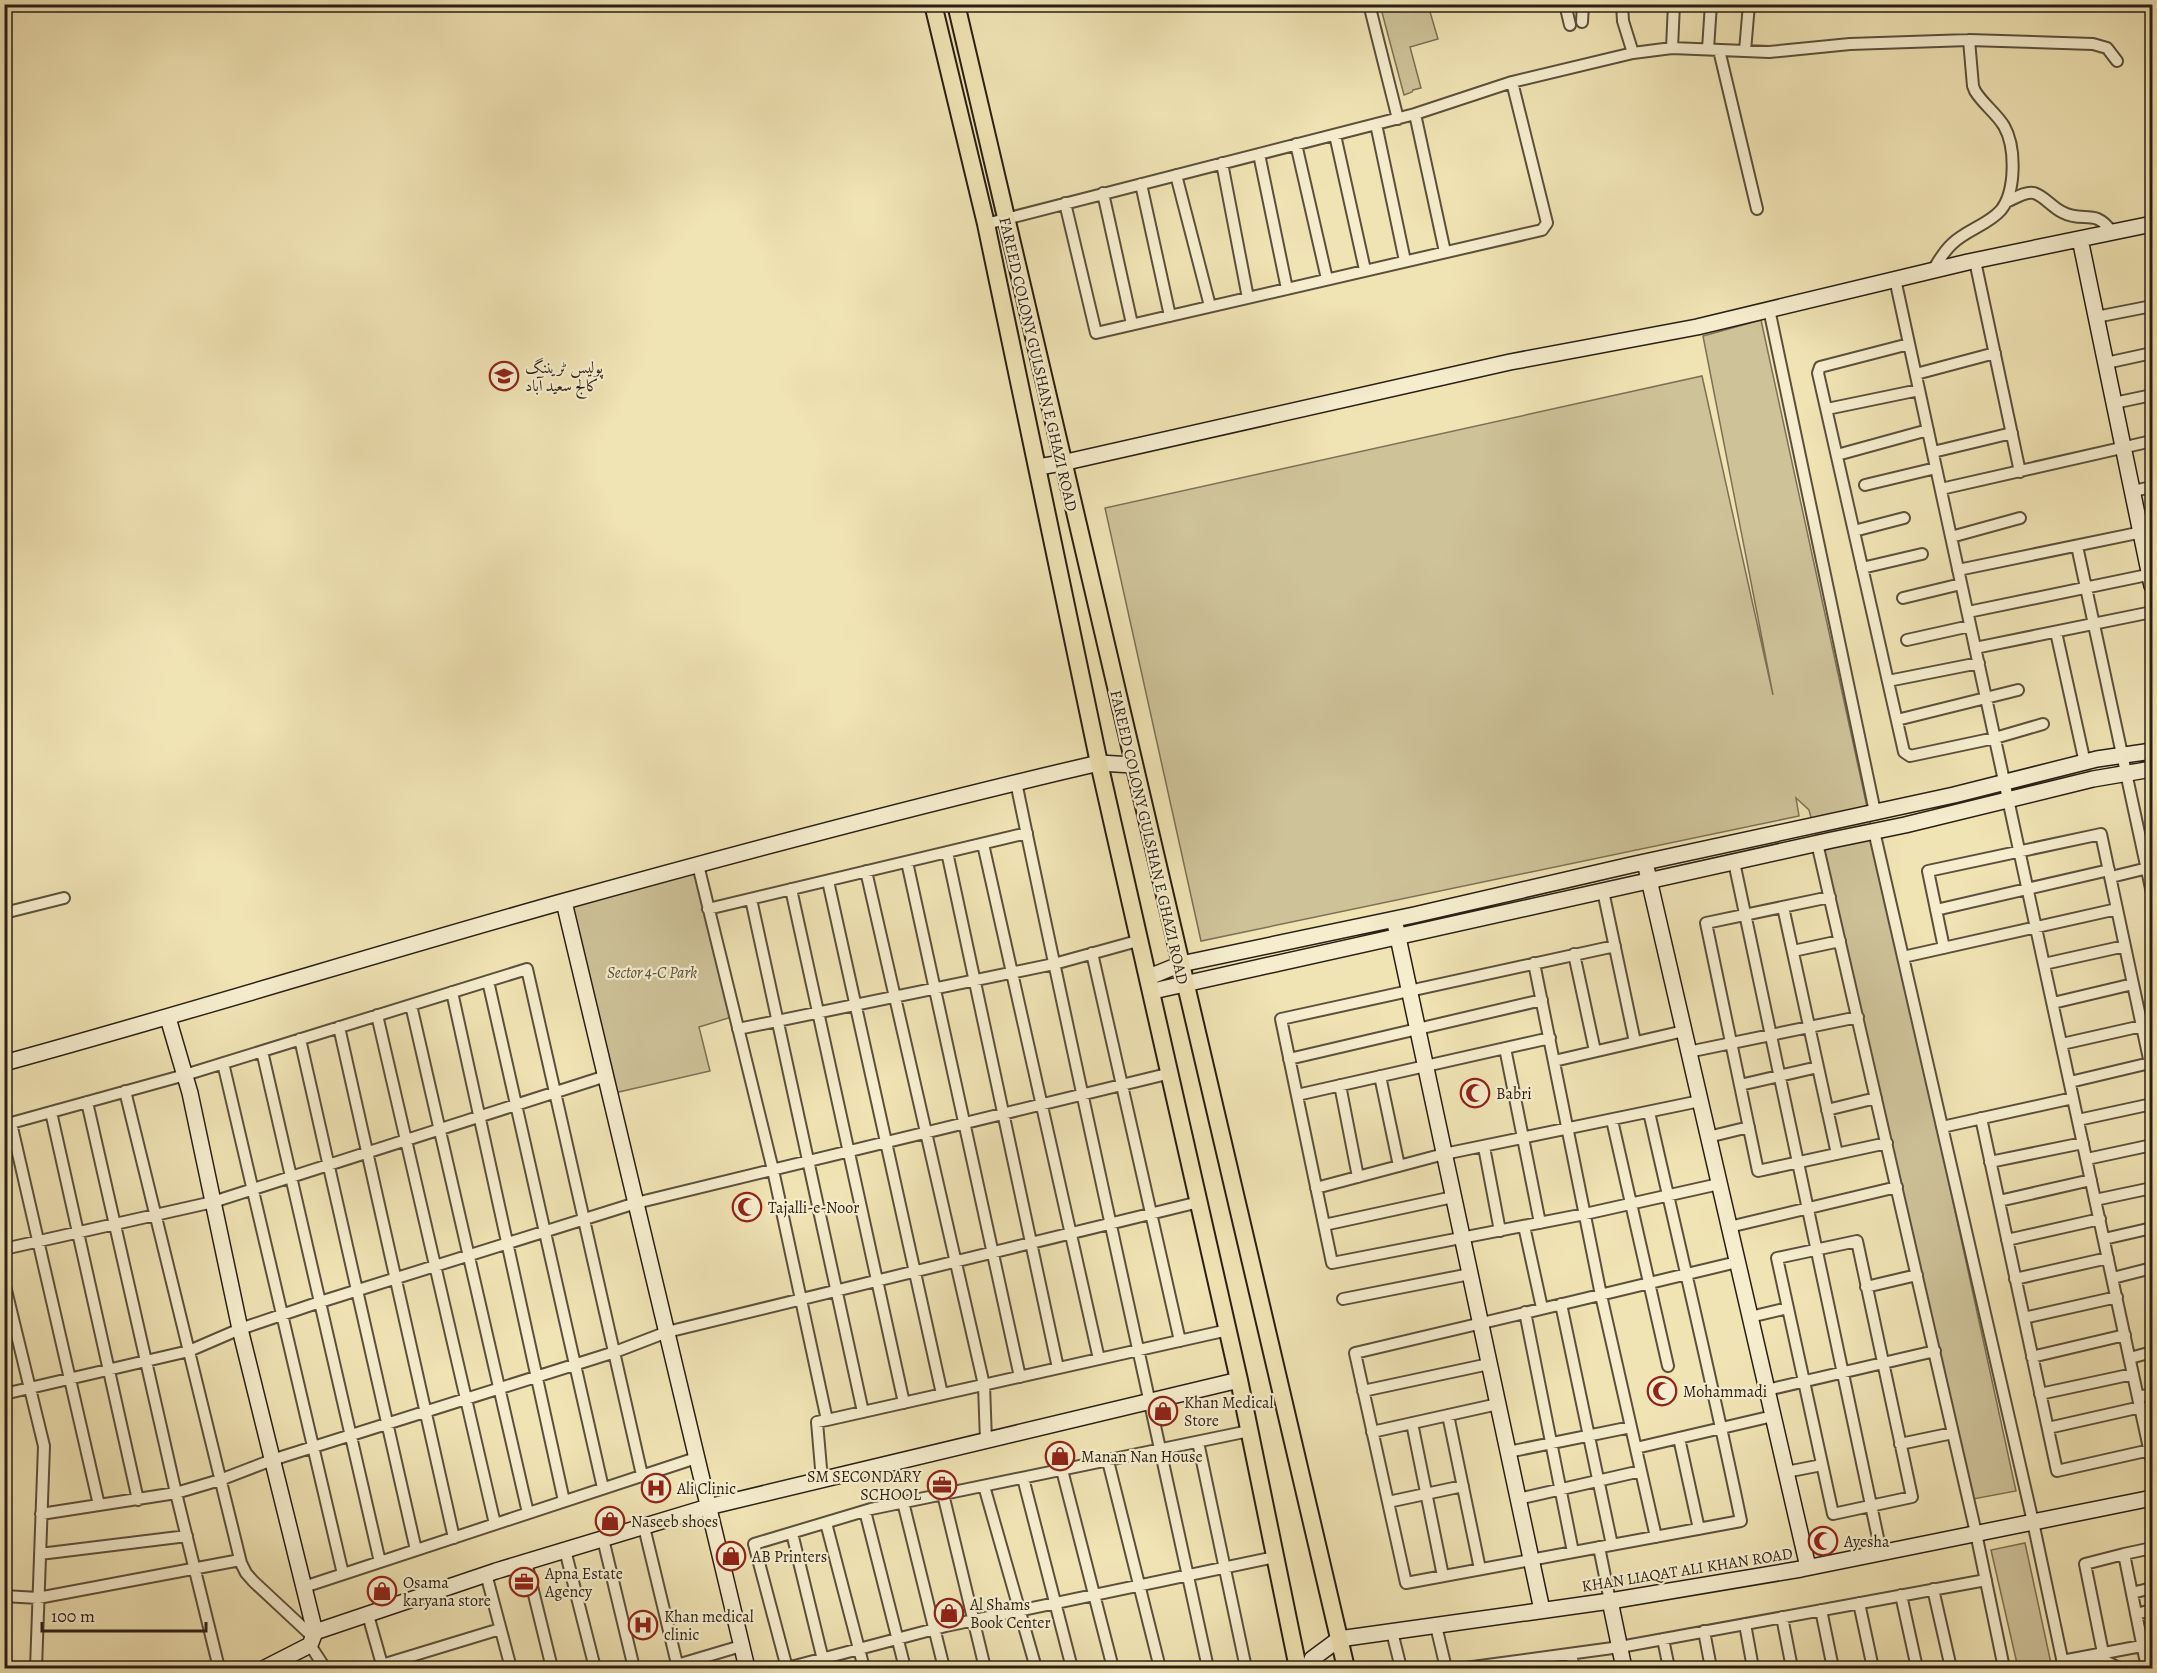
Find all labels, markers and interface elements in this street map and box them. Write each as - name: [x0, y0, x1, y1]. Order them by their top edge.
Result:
- street label: FAREED COLONY GULSHAN E GHAZI ROAD: [993, 215, 1083, 514]
- place label: پولیس ٹریننگ کالج سعید آباد: [525, 357, 604, 399]
- school or university icon: پولیس ٹریننگ کالج سعید آباد: [488, 360, 520, 392]
- street label: FAREED COLONY GULSHAN E GHAZI ROAD: [1104, 688, 1194, 987]
- park label: Sector 4-C Park: [607, 962, 697, 984]
- mosque icon: Babri: [1459, 1077, 1491, 1109]
- place label: Babri: [1496, 1083, 1532, 1105]
- mosque icon: Tajalli-e-Noor: [731, 1191, 763, 1223]
- place label: Tajalli-e-Noor: [768, 1197, 859, 1219]
- mosque icon: Mohammadi: [1646, 1375, 1678, 1407]
- place label: Mohammadi: [1683, 1381, 1767, 1403]
- place label: Khan Medical Store: [1184, 1392, 1274, 1432]
- shop icon: Khan Medical Store: [1147, 1395, 1179, 1427]
- shop icon: Manan Nan House: [1044, 1440, 1076, 1472]
- place label: Manan Nan House: [1081, 1446, 1203, 1468]
- place label: SM SECONDARY SCHOOL: [807, 1466, 922, 1506]
- office icon: SM SECONDARY SCHOOL: [926, 1469, 958, 1501]
- hospital icon: Ali Clinic: [640, 1472, 672, 1504]
- place label: Ali Clinic: [676, 1478, 736, 1500]
- shop icon: Naseeb shoes: [594, 1505, 626, 1537]
- place label: Naseeb shoes: [631, 1511, 718, 1533]
- mosque icon: Ayesha: [1807, 1525, 1839, 1557]
- place label: Ayesha: [1843, 1531, 1890, 1553]
- shop icon: AB Printers: [715, 1540, 747, 1572]
- street label: KHAN LIAQAT ALI KHAN ROAD: [1580, 1542, 1794, 1598]
- place label: AB Printers: [751, 1546, 827, 1568]
- place label: Apna Estate Agency: [544, 1563, 623, 1603]
- office icon: Apna Estate Agency: [508, 1566, 540, 1598]
- place label: Osama karyana store: [403, 1572, 491, 1612]
- shop icon: Osama karyana store: [366, 1575, 398, 1607]
- place label: Al Shams Book Center: [969, 1594, 1051, 1634]
- scale bar: [42, 1595, 206, 1633]
- shop icon: Al Shams Book Center: [933, 1597, 965, 1629]
- text: 100 m: [51, 1604, 95, 1628]
- place label: Khan medical clinic: [664, 1606, 754, 1646]
- hospital icon: Khan medical clinic: [627, 1609, 659, 1641]

